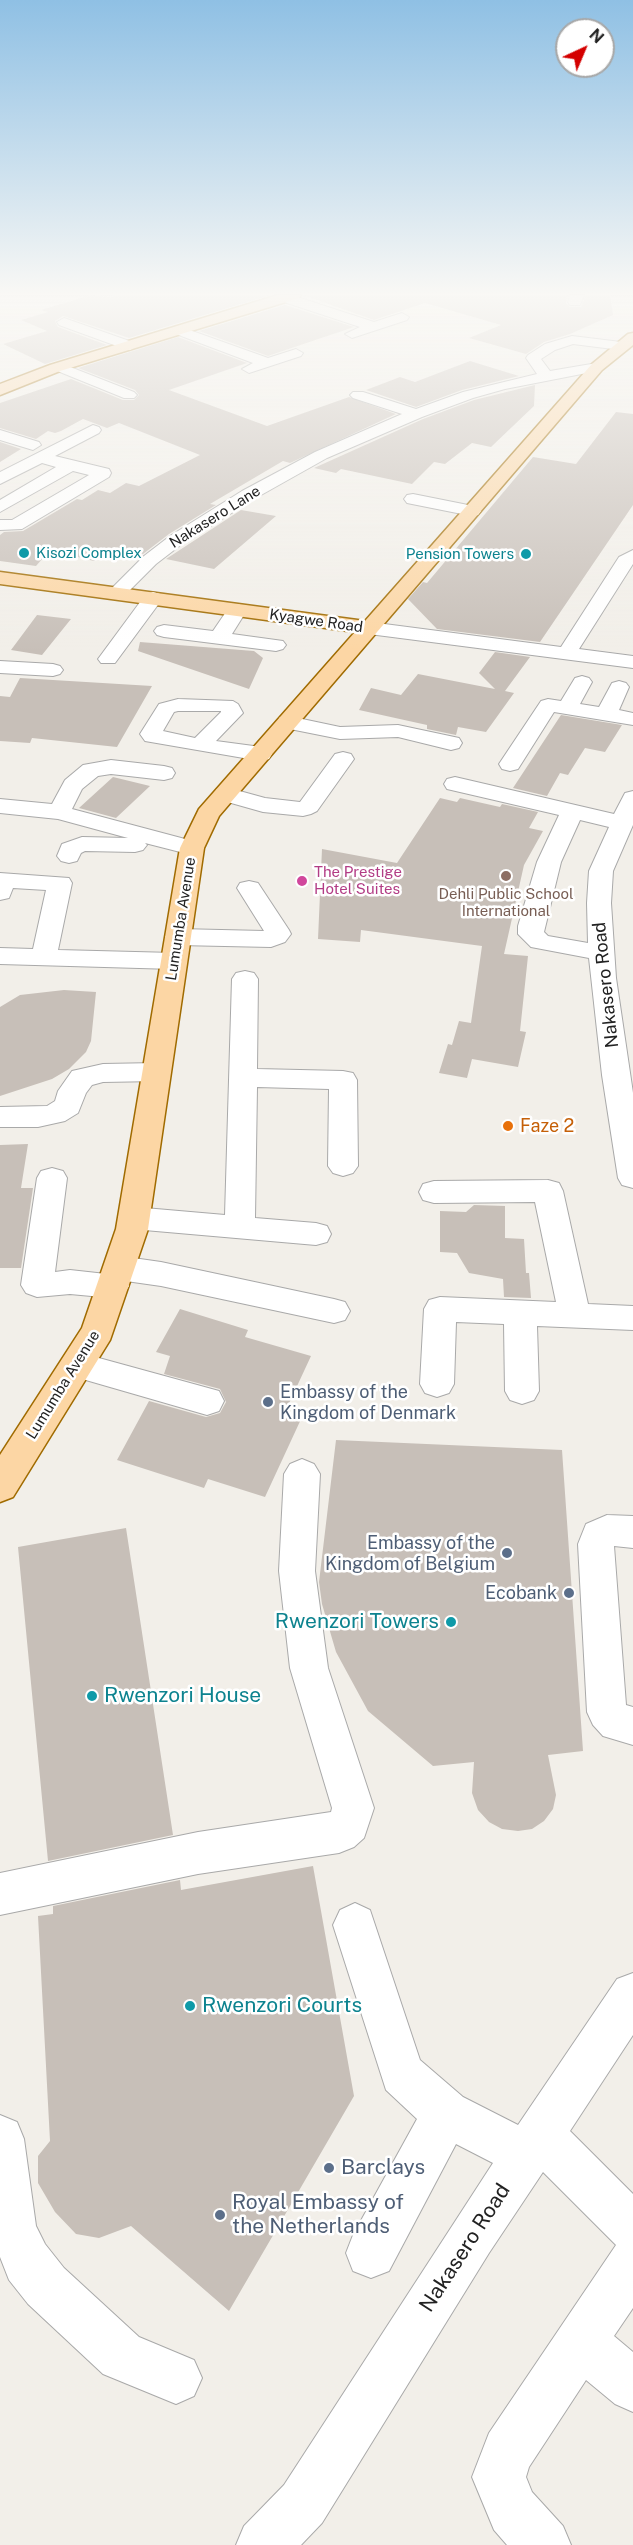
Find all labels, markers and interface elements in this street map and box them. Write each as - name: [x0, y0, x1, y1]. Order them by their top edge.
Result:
- north arrow: [555, 18, 615, 78]
- text: N: [585, 25, 608, 47]
- street label: Nakasero Lane: [166, 482, 264, 552]
- place label: Kisozi Complex: [36, 544, 142, 562]
- place label: Pension Towers: [406, 545, 514, 563]
- marker: Kisozi Complex: [17, 546, 31, 560]
- marker: Pension Towers: [519, 547, 533, 561]
- street label: Kyagwe Road: [268, 606, 364, 636]
- street label: Lumumba Avenue: [162, 856, 200, 982]
- place label: The Prestige Hotel Suites: [314, 863, 402, 898]
- marker: Dehli Public School International: [499, 869, 513, 883]
- marker: The Prestige Hotel Suites: [295, 874, 309, 888]
- place label: Dehli Public School International: [439, 885, 573, 920]
- street label: Nakasero Road: [589, 921, 623, 1049]
- place label: Faze 2: [520, 1115, 574, 1137]
- marker: Faze 2: [501, 1119, 515, 1133]
- street label: Lumumba Avenue: [22, 1327, 104, 1443]
- place label: Embassy of the Kingdom of Denmark: [280, 1381, 456, 1424]
- marker: Embassy of the Kingdom of Denmark: [261, 1395, 275, 1409]
- place label: Embassy of the Kingdom of Belgium: [325, 1532, 495, 1574]
- marker: Embassy of the Kingdom of Belgium: [500, 1546, 514, 1560]
- place label: Ecobank: [485, 1582, 557, 1604]
- marker: Ecobank: [562, 1586, 576, 1600]
- place label: Rwenzori Towers: [275, 1609, 439, 1635]
- marker: Rwenzori Towers: [444, 1615, 458, 1629]
- place label: Rwenzori House: [104, 1683, 261, 1709]
- marker: Rwenzori House: [85, 1689, 99, 1703]
- place label: Rwenzori Courts: [202, 1993, 362, 2019]
- marker: Rwenzori Courts: [183, 1999, 197, 2013]
- place label: Barclays: [341, 2155, 425, 2181]
- marker: Barclays: [322, 2161, 336, 2175]
- street label: Nakasero Road: [414, 2179, 516, 2317]
- place label: Royal Embassy of the Netherlands: [232, 2190, 404, 2240]
- marker: Royal Embassy of the Netherlands: [213, 2208, 227, 2222]

